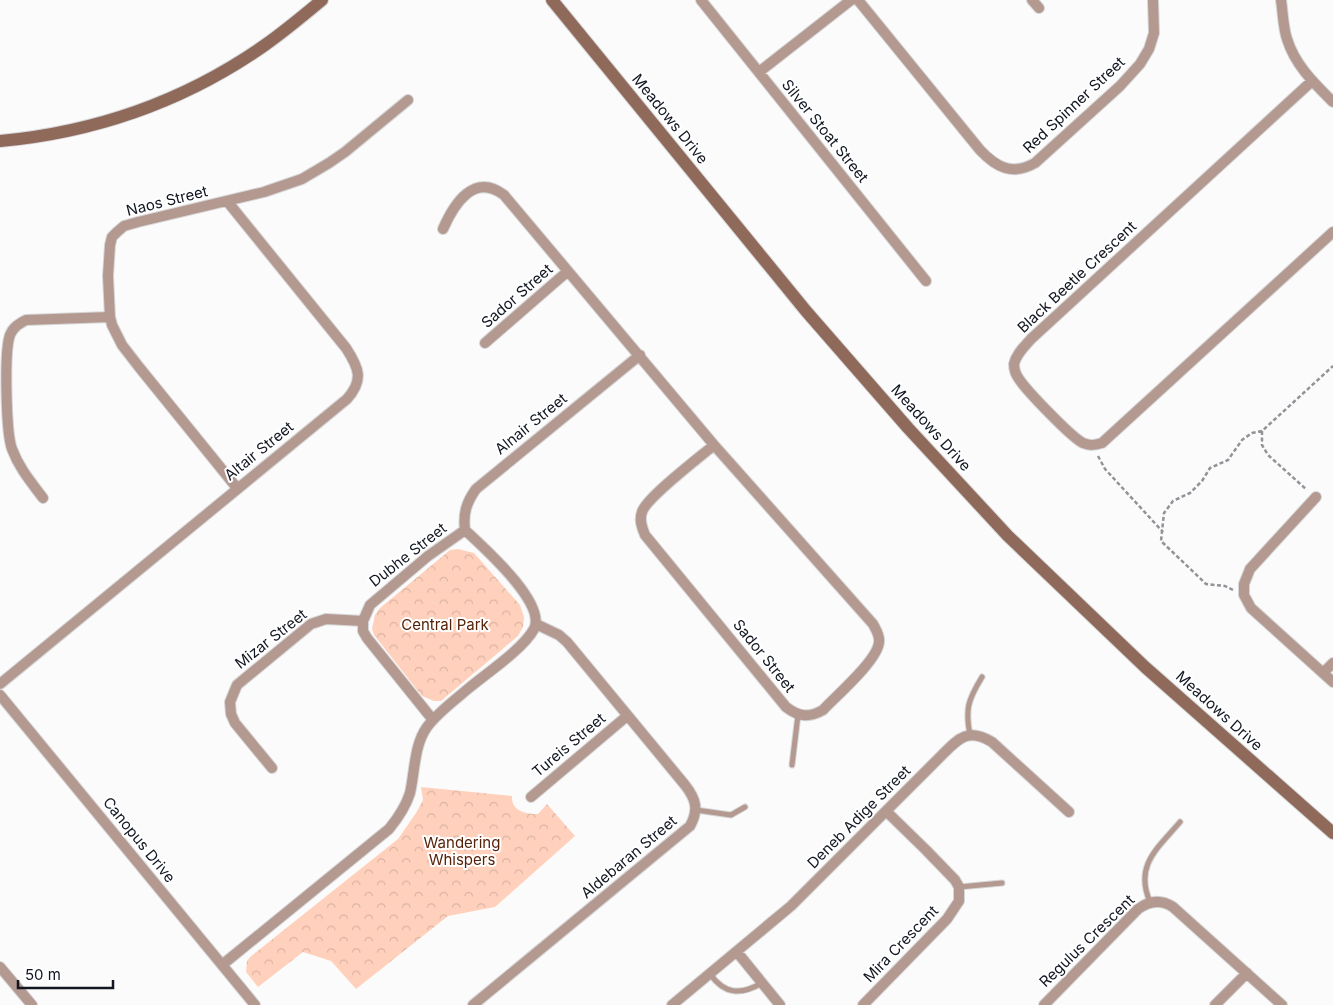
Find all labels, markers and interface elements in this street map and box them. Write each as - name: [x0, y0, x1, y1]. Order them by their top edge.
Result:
- street label: Red Spinner Street: [1019, 52, 1129, 157]
- street label: Meadows Drive: [628, 70, 713, 168]
- street label: Silver Stoat Street: [778, 75, 873, 186]
- street label: Naos Street: [124, 181, 210, 220]
- street label: Black Beetle Crescent: [1013, 216, 1140, 337]
- street label: Sador Street: [477, 259, 556, 332]
- street label: Meadows Drive: [887, 380, 975, 475]
- street label: Alnair Street: [491, 389, 571, 458]
- street label: Altair Street: [220, 417, 297, 484]
- street label: Dubhe Street: [365, 518, 450, 591]
- street label: Mizar Street: [231, 605, 311, 673]
- park label: Central Park: [401, 615, 490, 634]
- street label: Sador Street: [729, 615, 800, 696]
- street label: Meadows Drive: [1172, 667, 1267, 755]
- street label: Tureis Street: [528, 708, 609, 781]
- street label: Deneb Adige Street: [803, 761, 914, 872]
- street label: Canopus Drive: [99, 793, 180, 886]
- street label: Aldebaran Street: [577, 811, 680, 902]
- park label: Wandering Whispers: [424, 833, 500, 869]
- street label: Regulus Crescent: [1035, 890, 1138, 991]
- street label: Mira Crescent: [859, 901, 942, 986]
- scale bar: [18, 958, 112, 990]
- text: 50 m: [25, 965, 61, 984]

